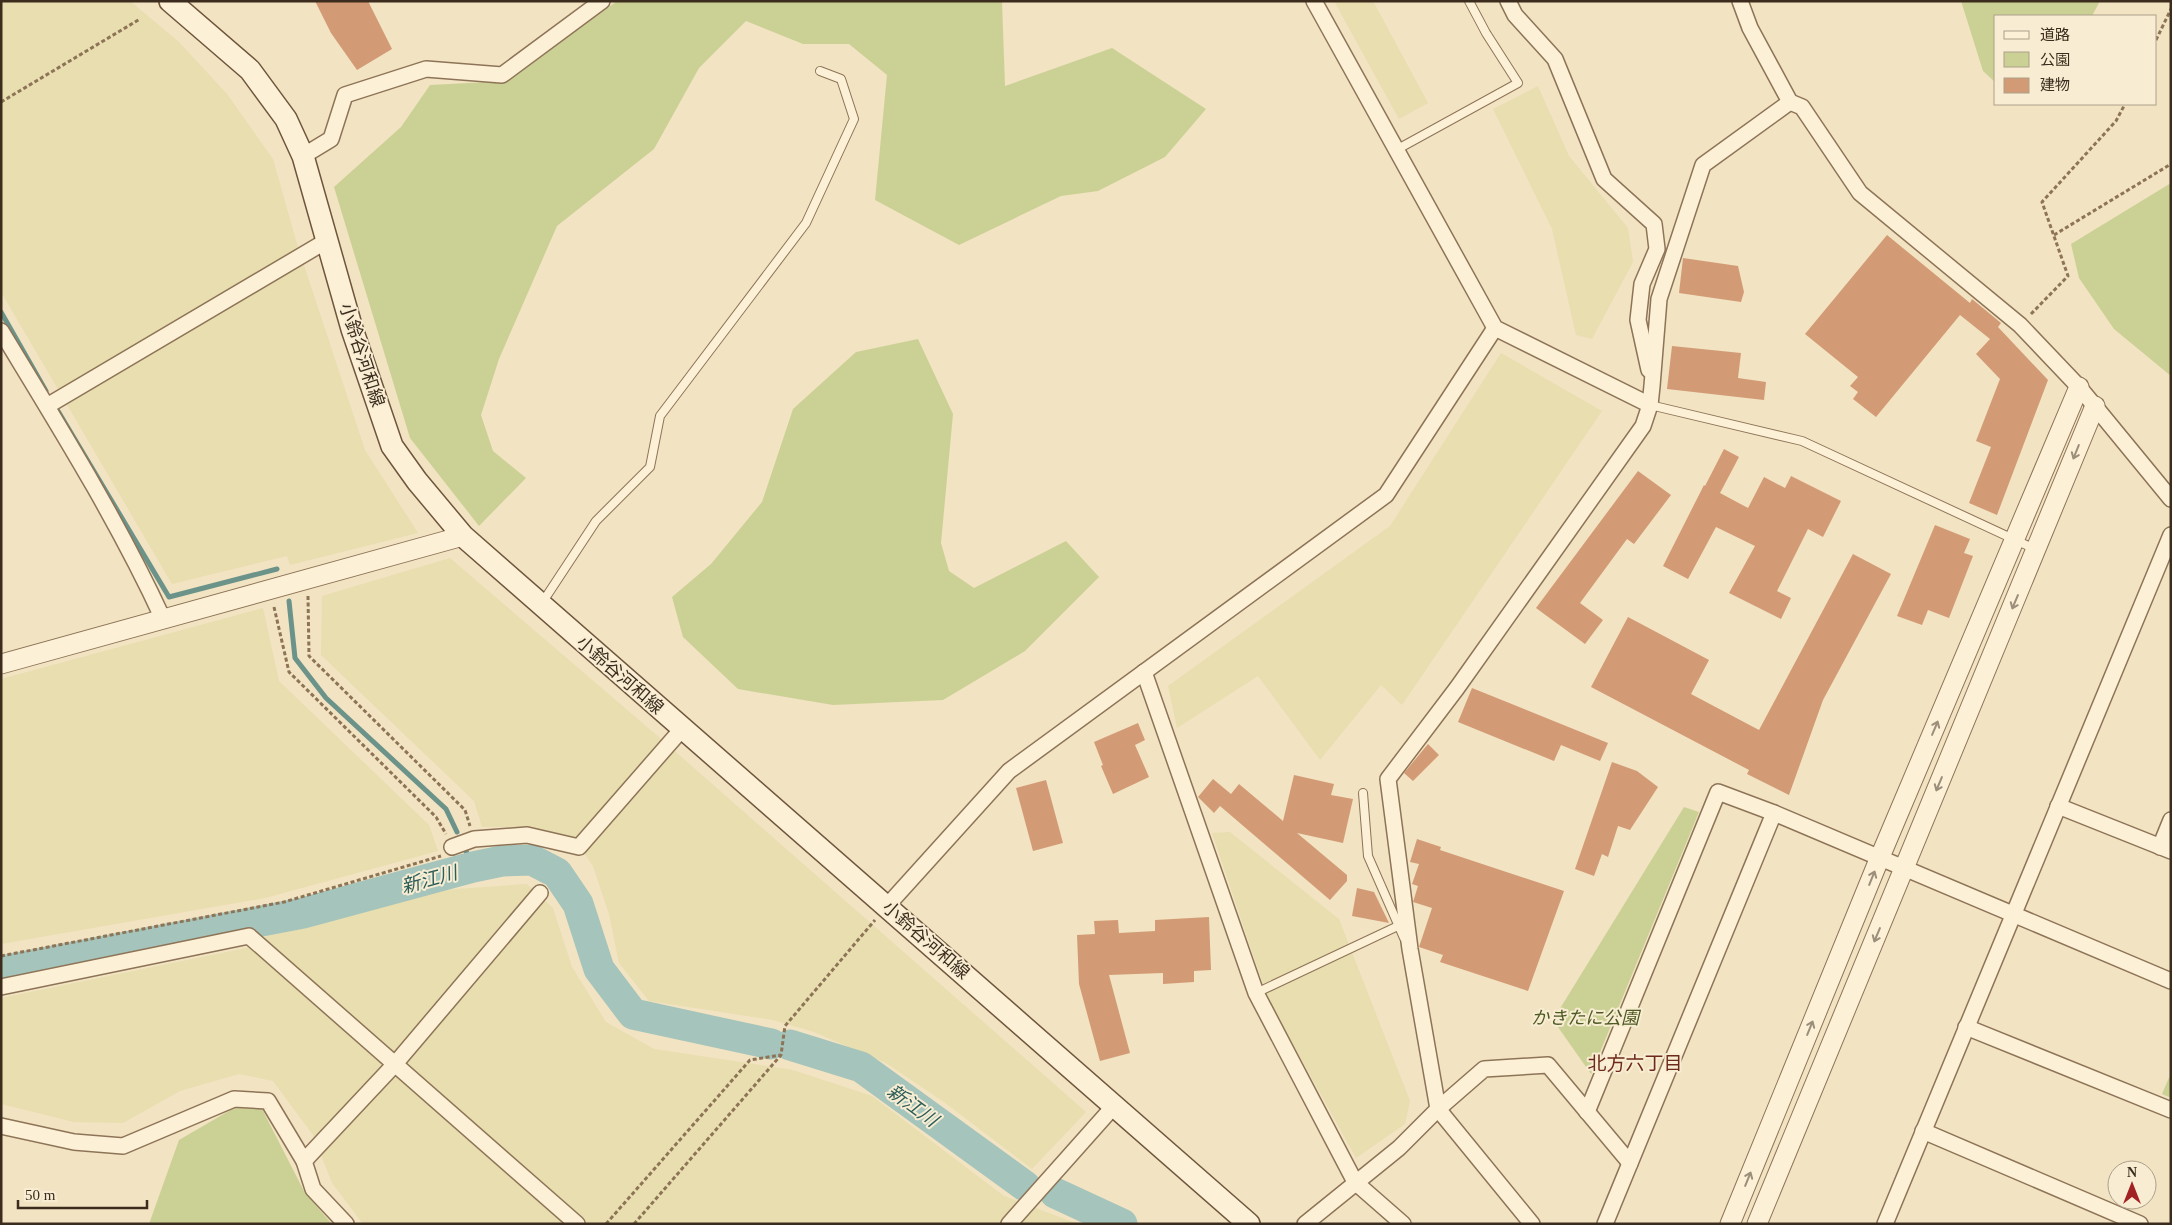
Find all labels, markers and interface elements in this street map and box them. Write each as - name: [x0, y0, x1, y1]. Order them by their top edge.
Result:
- legend: [1994, 15, 2157, 105]
- text: 道路: [2040, 27, 2070, 43]
- text: 公園: [2040, 52, 2070, 68]
- text: 建物: [2040, 77, 2070, 93]
- street label: 小鈴谷河和線: [336, 301, 388, 409]
- one-way arrow: [2071, 444, 2080, 459]
- one-way arrow: [2010, 594, 2019, 609]
- street label: 小鈴谷河和線: [573, 632, 667, 718]
- one-way arrow: [1931, 721, 1941, 736]
- one-way arrow: [1934, 776, 1944, 791]
- water label: 新江川: [399, 861, 461, 897]
- one-way arrow: [1868, 871, 1877, 886]
- street label: 小鈴谷河和線: [879, 897, 973, 983]
- one-way arrow: [1872, 926, 1881, 942]
- park label: かきたに公園: [1531, 1008, 1642, 1028]
- one-way arrow: [1806, 1021, 1815, 1036]
- district label: 北方六丁目: [1587, 1053, 1683, 1074]
- water label: 新江川: [883, 1080, 944, 1132]
- north arrow: [2107, 1160, 2157, 1210]
- text: N: [2127, 1165, 2137, 1180]
- one-way arrow: [1744, 1172, 1754, 1187]
- scale bar: [18, 1178, 146, 1210]
- text: 50 m: [25, 1187, 56, 1203]

